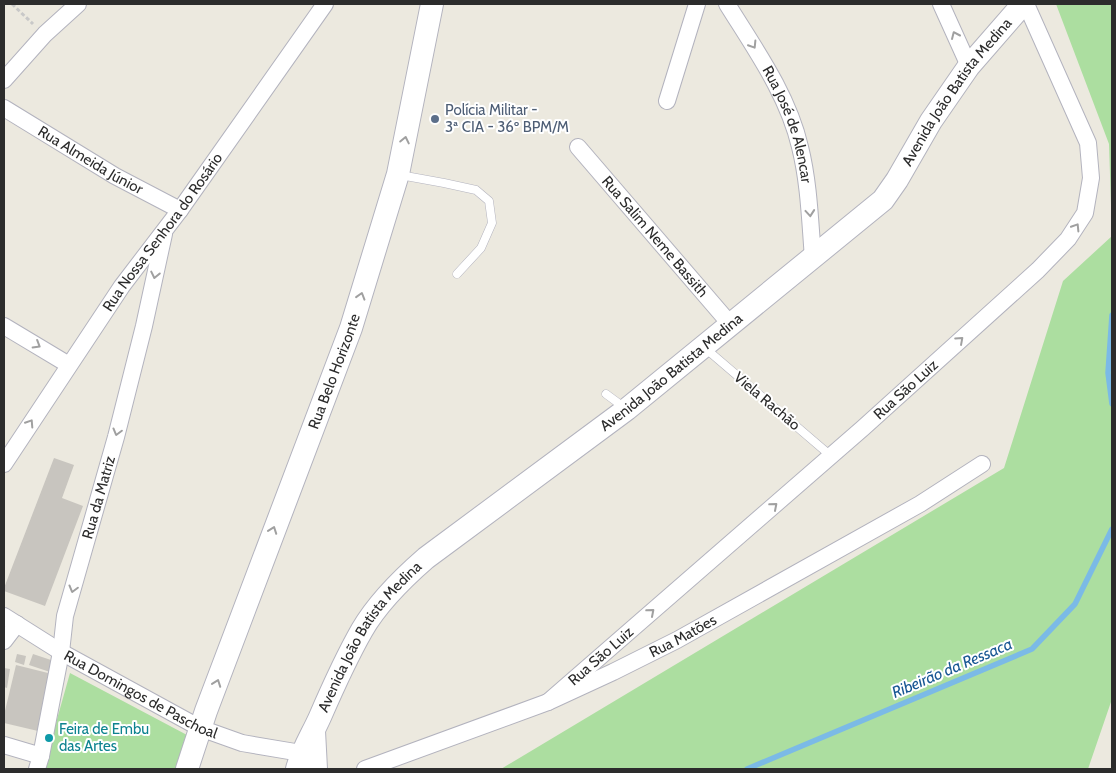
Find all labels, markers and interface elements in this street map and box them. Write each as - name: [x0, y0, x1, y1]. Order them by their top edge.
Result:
- street label: Avenida João Batista Medina: [898, 14, 1016, 169]
- one-way arrow: [950, 31, 961, 40]
- one-way arrow: [747, 40, 756, 49]
- street label: Rua José de Alencar: [758, 63, 816, 184]
- place label: Polícia Militar - 3ª CIA - 36º BPM/M: [445, 101, 569, 136]
- marker: Polícia Militar - 3ª CIA - 36º BPM/M: [429, 113, 441, 125]
- street label: Rua Almeida Júnior: [35, 122, 146, 198]
- one-way arrow: [399, 136, 410, 144]
- street label: Rua Nossa Senhora do Rosário: [99, 149, 226, 315]
- street label: Rua Salim Neme Bassith: [598, 172, 712, 301]
- one-way arrow: [804, 210, 815, 218]
- one-way arrow: [1070, 223, 1080, 232]
- one-way arrow: [150, 270, 161, 279]
- one-way arrow: [355, 293, 365, 301]
- street label: Avenida João Batista Medina: [596, 309, 747, 435]
- street label: Rua Belo Horizonte: [305, 311, 364, 432]
- one-way arrow: [955, 337, 964, 346]
- one-way arrow: [31, 339, 40, 349]
- street label: Rua São Luiz: [870, 356, 942, 423]
- street label: Viela Rachão: [730, 368, 804, 434]
- one-way arrow: [24, 419, 34, 428]
- one-way arrow: [112, 428, 123, 437]
- street label: Rua da Matriz: [78, 454, 119, 541]
- one-way arrow: [768, 503, 777, 512]
- one-way arrow: [267, 527, 277, 535]
- street label: Avenida João Batista Medina: [314, 557, 426, 715]
- one-way arrow: [68, 584, 79, 593]
- one-way arrow: [645, 609, 654, 618]
- street label: Rua Matões: [646, 611, 720, 661]
- street label: Rua São Luiz: [565, 623, 637, 689]
- water label: Ribeirão da Ressaca: [889, 634, 1015, 702]
- street label: Rua Domingos de Paschoal: [61, 646, 220, 743]
- one-way arrow: [211, 679, 221, 687]
- place label: Feira de Embu das Artes: [59, 720, 149, 755]
- marker: Feira de Embu das Artes: [43, 732, 55, 744]

